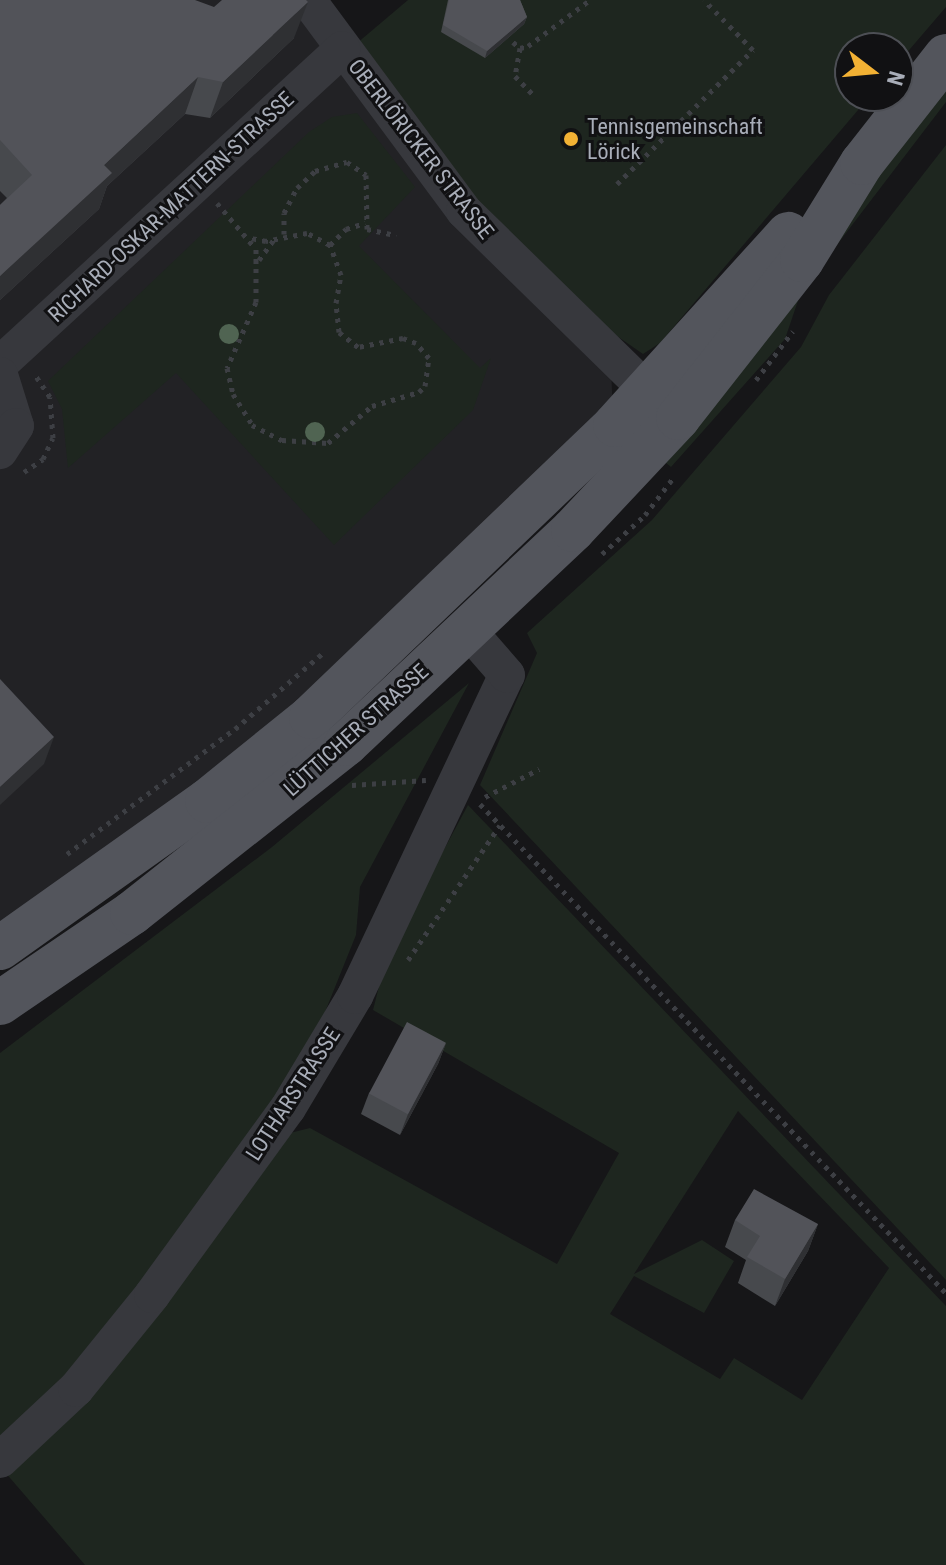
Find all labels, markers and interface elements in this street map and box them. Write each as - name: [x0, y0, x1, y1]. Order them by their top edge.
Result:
- north arrow: [834, 32, 914, 112]
- street label: OBERLÖRICKER STRASSE: [343, 54, 499, 244]
- text: N: [882, 68, 910, 88]
- street label: RICHARD-OSKAR-MATTERN-STRASSE: [43, 86, 299, 328]
- place label: Tennisgemeinschaft Lörick: [587, 113, 763, 164]
- marker: Tennisgemeinschaft Lörick: [562, 130, 580, 148]
- street label: LÜTTICHER STRASSE: [278, 658, 434, 802]
- street label: LOTHARSTRASSE: [240, 1023, 346, 1165]

